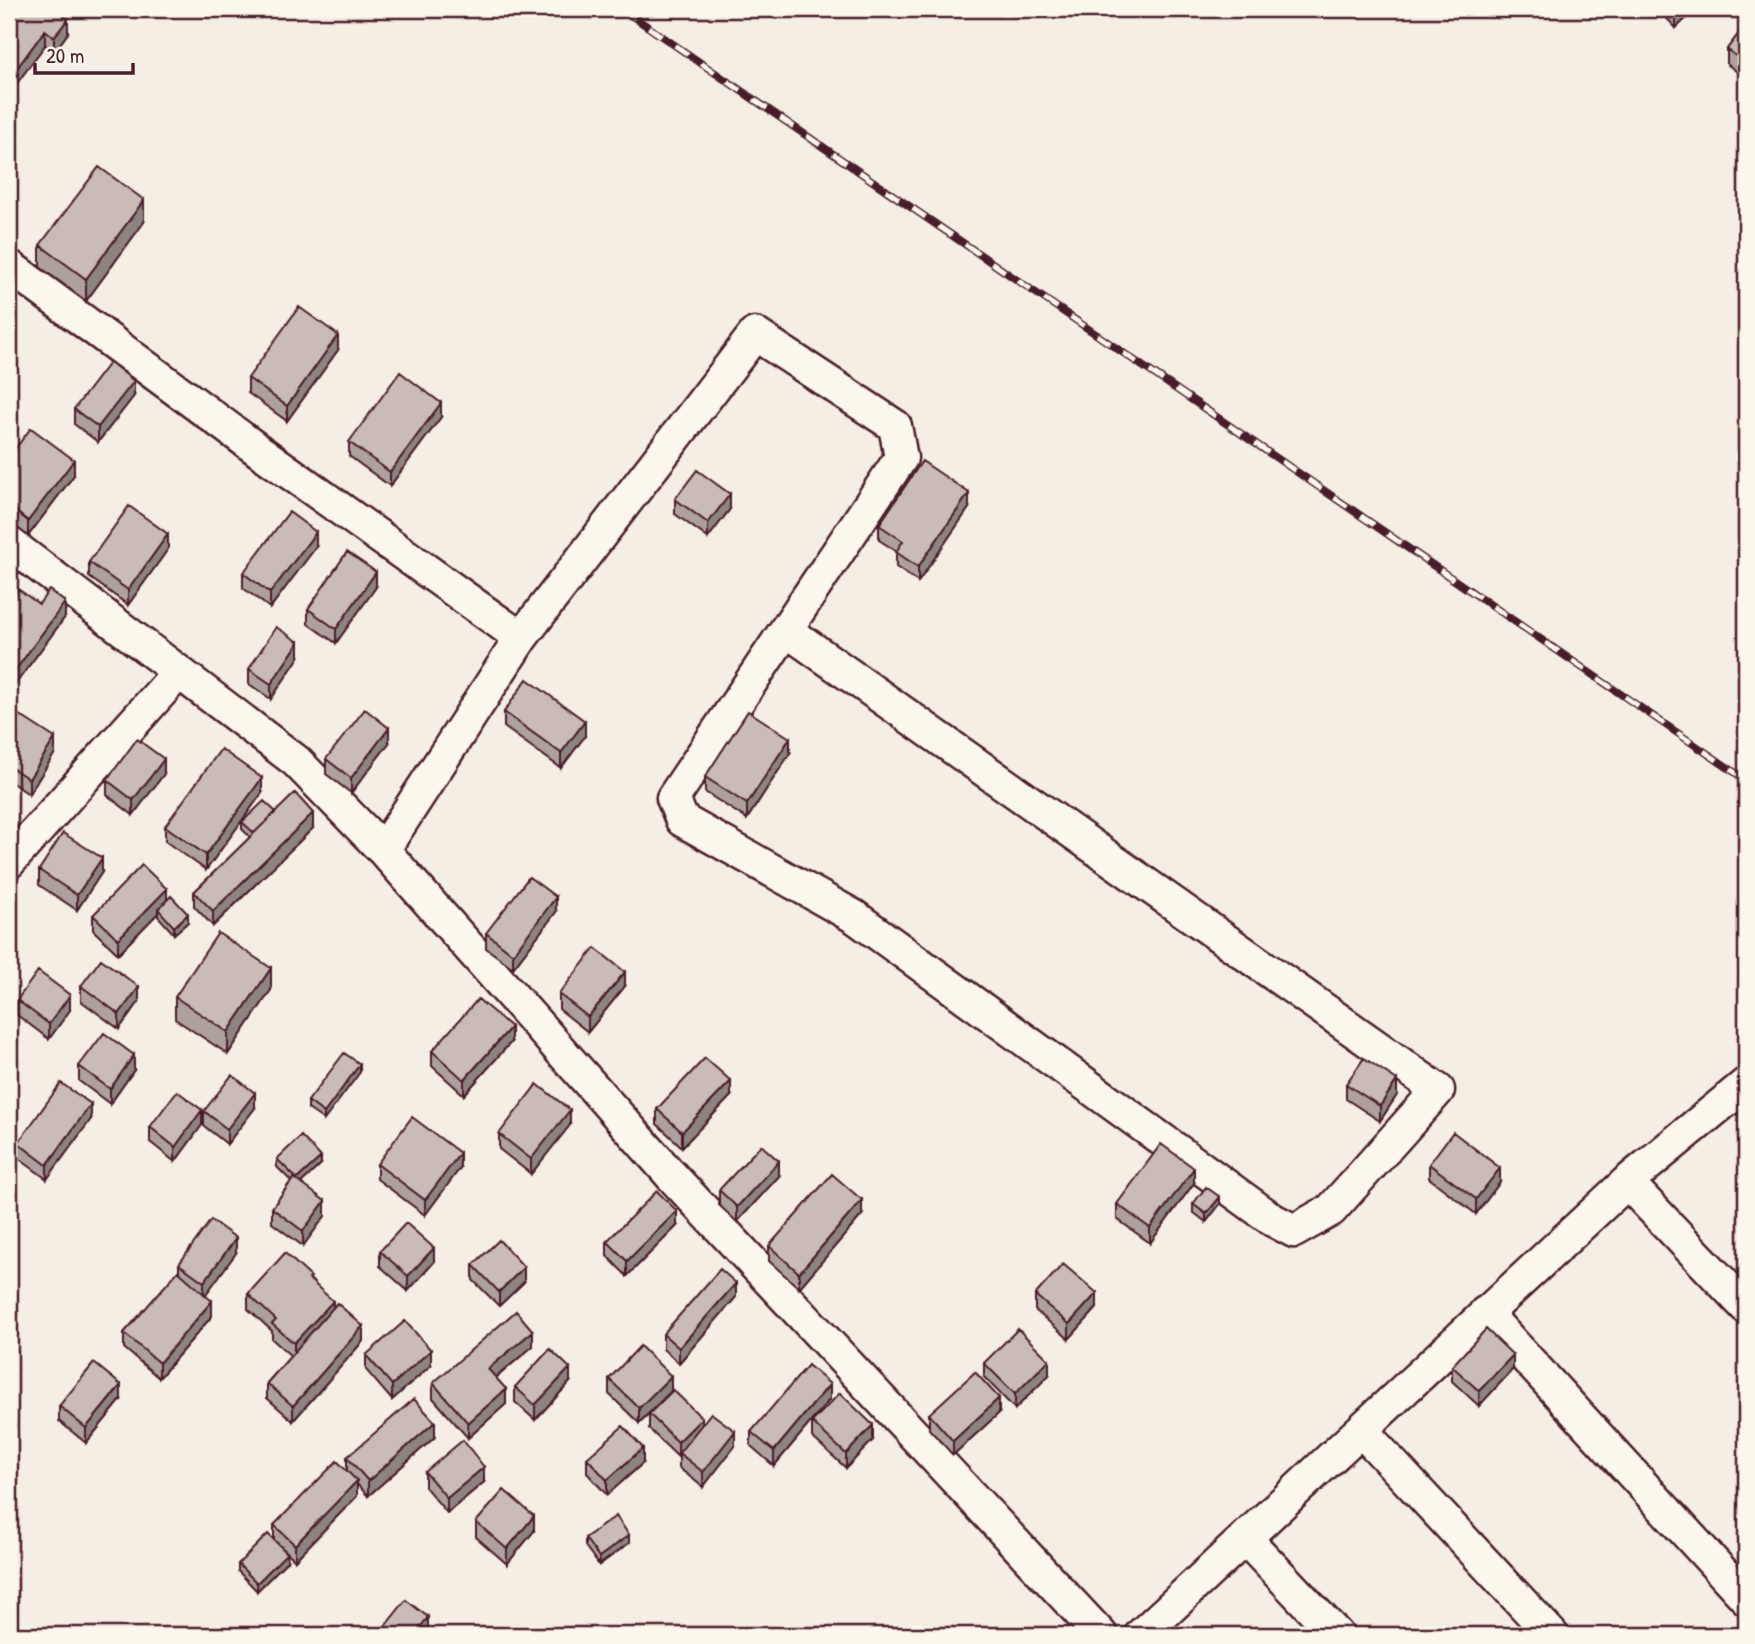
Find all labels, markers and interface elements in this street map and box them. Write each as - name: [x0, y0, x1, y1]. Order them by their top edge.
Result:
- scale bar: [35, 32, 133, 76]
- text: 20 m: [46, 41, 84, 70]

